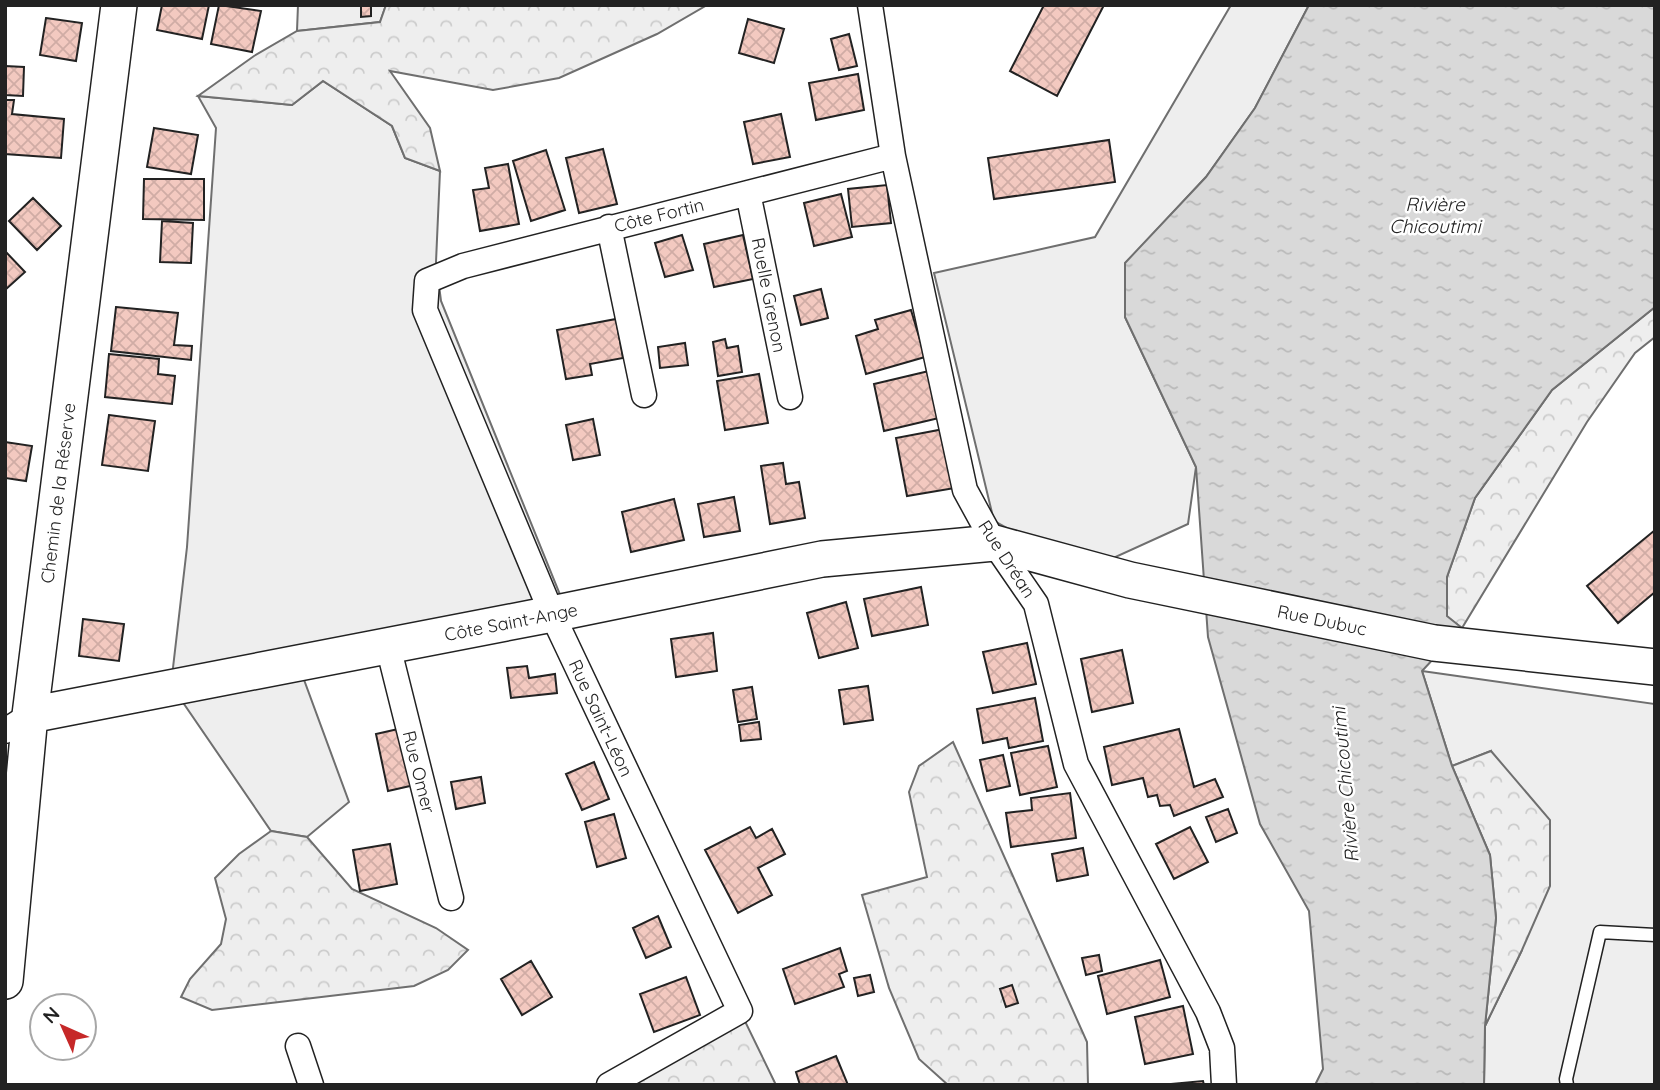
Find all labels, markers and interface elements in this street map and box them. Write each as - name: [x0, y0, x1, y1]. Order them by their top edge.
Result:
- water label: Rivière Chicoutimi: [1389, 192, 1483, 238]
- street label: Côte Fortin: [612, 193, 706, 237]
- street label: Ruelle Grenon: [747, 236, 791, 354]
- street label: Chemin de la Réserve: [36, 401, 80, 585]
- street label: Rue Dréan: [973, 516, 1041, 602]
- street label: Côte Saint-Ange: [442, 598, 580, 646]
- street label: Rue Dubuc: [1275, 599, 1369, 641]
- street label: Rue Saint-Léon: [564, 656, 638, 780]
- water label: Rivière Chicoutimi: [1326, 704, 1364, 864]
- street label: Rue Omer: [398, 728, 440, 816]
- north arrow: [28, 992, 98, 1062]
- text: N: [38, 1002, 64, 1028]

